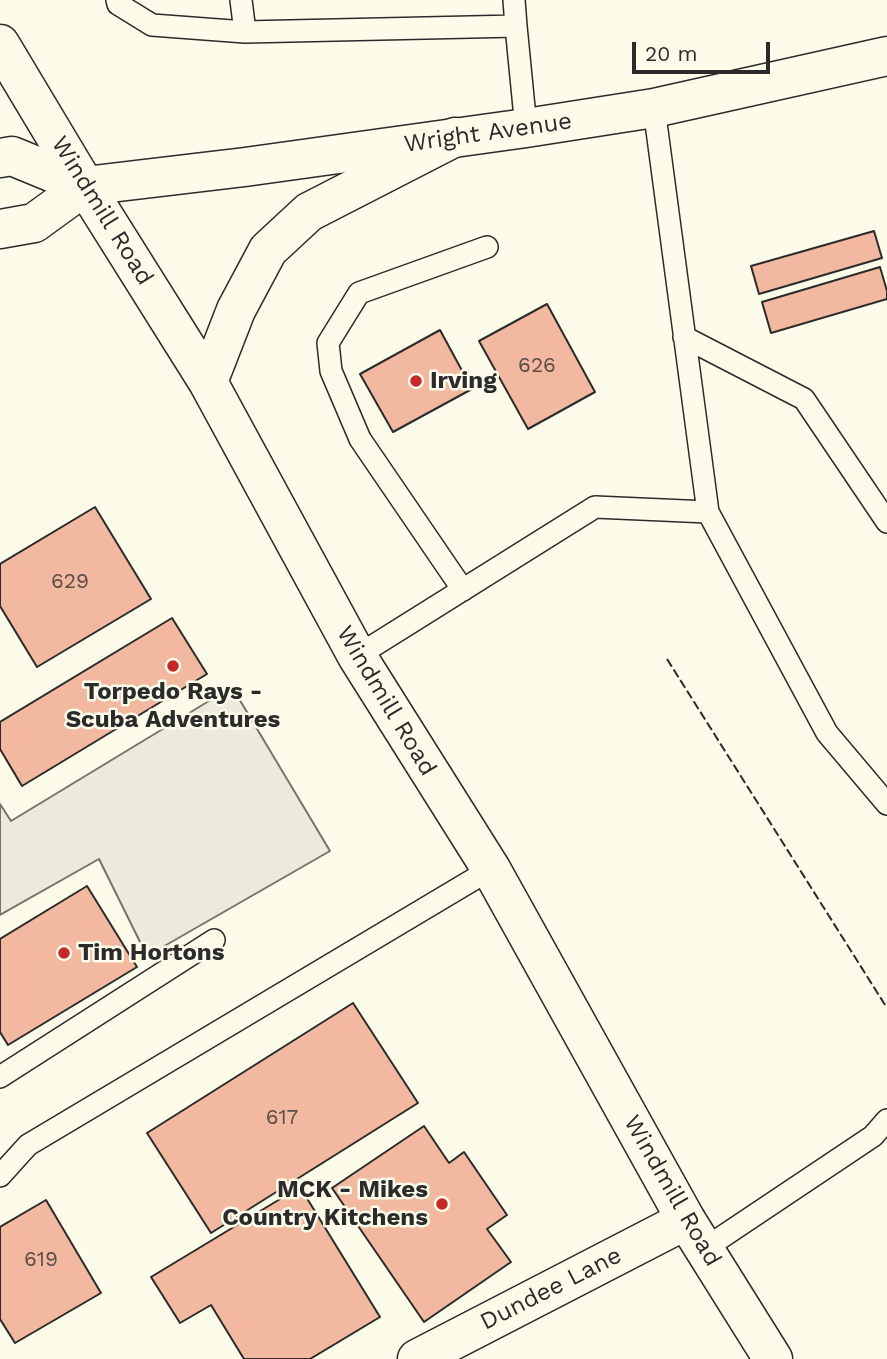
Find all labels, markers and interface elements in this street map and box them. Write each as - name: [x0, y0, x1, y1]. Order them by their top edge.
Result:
- scale bar: [635, 28, 773, 72]
- text: 20 m: [645, 41, 697, 66]
- street label: Wright Avenue: [402, 107, 574, 159]
- street label: Windmill Road: [45, 131, 159, 291]
- house number: 626: [518, 353, 556, 379]
- place label: Irving: [430, 367, 497, 395]
- marker: Irving: [408, 373, 424, 389]
- house number: 629: [51, 569, 89, 595]
- street label: Windmill Road: [330, 621, 442, 781]
- marker: Torpedo Rays - Scuba Adventures: [165, 658, 181, 674]
- place label: Torpedo Rays - Scuba Adventures: [66, 678, 280, 734]
- place label: Tim Hortons: [78, 939, 224, 967]
- marker: Tim Hortons: [56, 945, 72, 961]
- house number: 617: [266, 1105, 298, 1131]
- street label: Windmill Road: [617, 1110, 727, 1272]
- place label: MCK - Mikes Country Kitchens: [222, 1176, 428, 1232]
- marker: MCK - Mikes Country Kitchens: [434, 1196, 450, 1212]
- street label: Dundee Lane: [476, 1241, 626, 1337]
- house number: 619: [24, 1247, 58, 1273]

